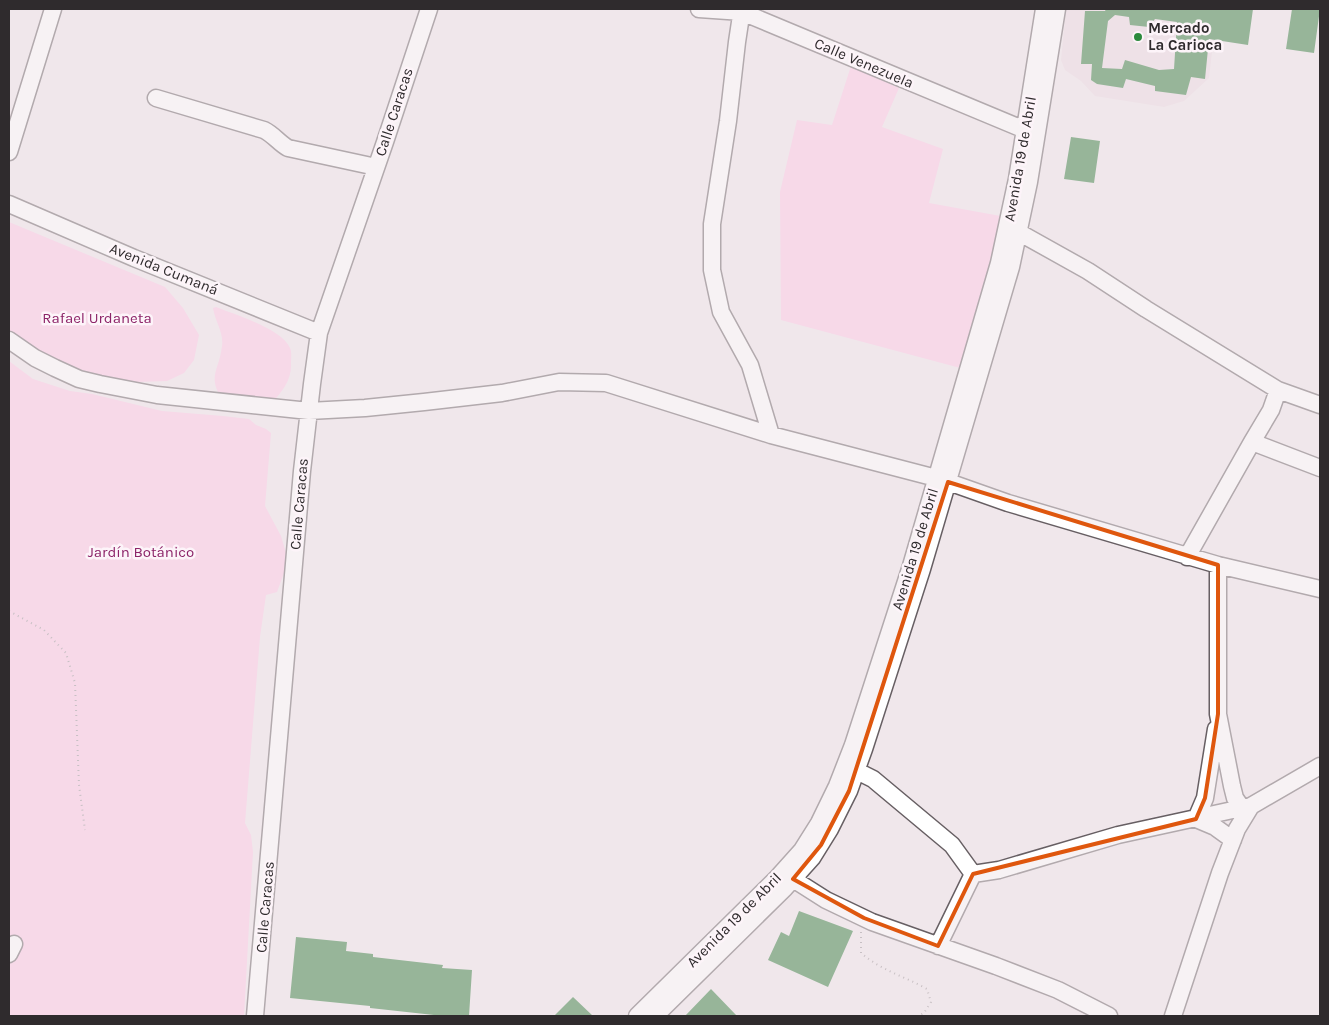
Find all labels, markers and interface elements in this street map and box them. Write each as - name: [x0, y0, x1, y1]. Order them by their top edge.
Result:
- place label: Mercado La Carioca: [1148, 19, 1222, 54]
- marker: Mercado La Carioca: [1132, 31, 1144, 43]
- street label: Calle Venezuela: [812, 34, 916, 92]
- street label: Calle Caracas: [371, 65, 417, 159]
- street label: Avenida 19 de Abril: [1000, 95, 1040, 223]
- street label: Avenida Cumaná: [107, 239, 221, 299]
- park label: Rafael Urdaneta: [42, 309, 152, 327]
- street label: Calle Caracas: [286, 457, 312, 551]
- street label: Avenida 19 de Abril: [888, 486, 942, 612]
- park label: Jardín Botánico: [88, 543, 194, 561]
- street label: Calle Caracas: [252, 860, 278, 954]
- street label: Avenida 19 de Abril: [683, 869, 785, 971]

